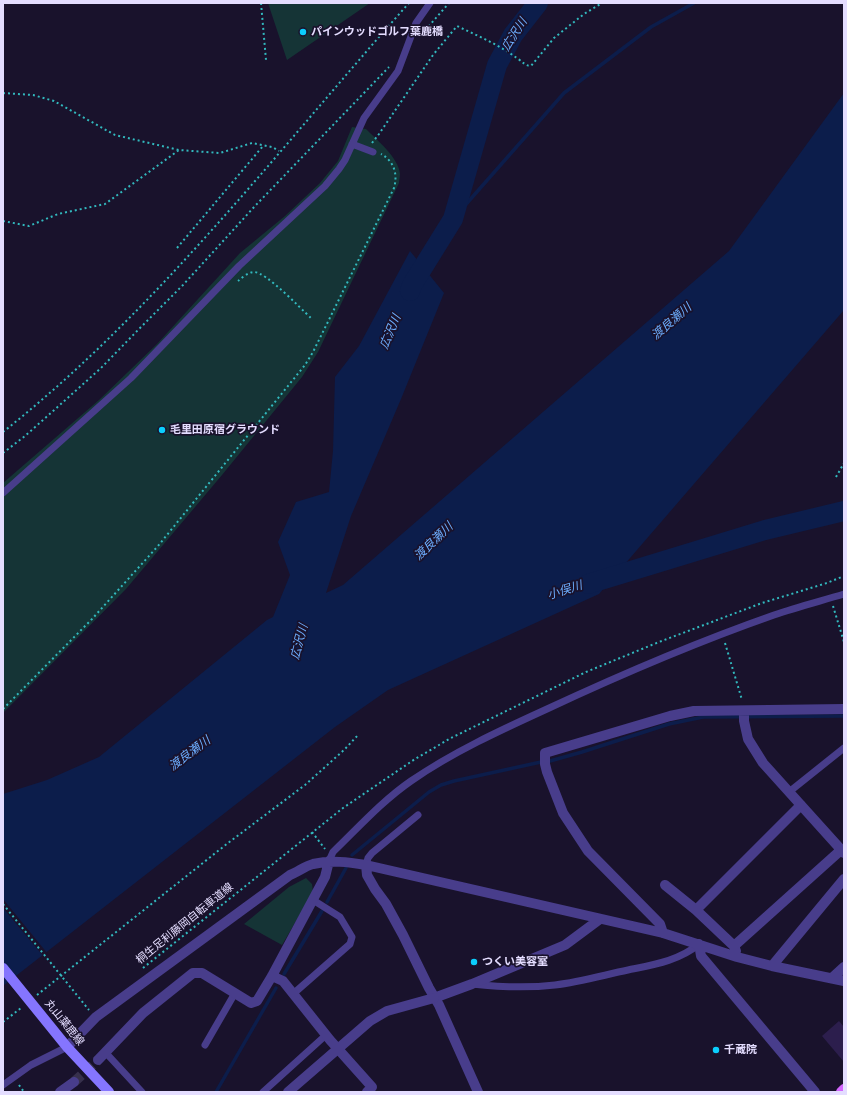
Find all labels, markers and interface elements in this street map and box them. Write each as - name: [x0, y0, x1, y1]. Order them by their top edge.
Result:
- water label: 広沢川: [499, 16, 531, 54]
- place label: パインウッドゴルフ葉鹿橋: [311, 25, 443, 39]
- marker: パインウッドゴルフ葉鹿橋: [298, 27, 308, 37]
- water label: 渡良瀬川: [649, 301, 695, 343]
- water label: 広沢川: [377, 313, 405, 351]
- place label: 毛里田原宿グラウンド: [170, 423, 280, 437]
- marker: 毛里田原宿グラウンド: [157, 425, 167, 435]
- water label: 渡良瀬川: [412, 520, 456, 564]
- water label: 小俣川: [546, 579, 584, 603]
- water label: 広沢川: [288, 623, 312, 661]
- water label: 渡良瀬川: [166, 734, 214, 774]
- street label: 桐生足利藤岡自転車道線: [134, 881, 236, 967]
- place label: つくい美容室: [482, 955, 548, 969]
- marker: つくい美容室: [469, 957, 479, 967]
- street label: 丸山葉鹿線: [42, 997, 86, 1049]
- place label: 千蔵院: [724, 1043, 757, 1057]
- marker: 千蔵院: [711, 1045, 721, 1055]

